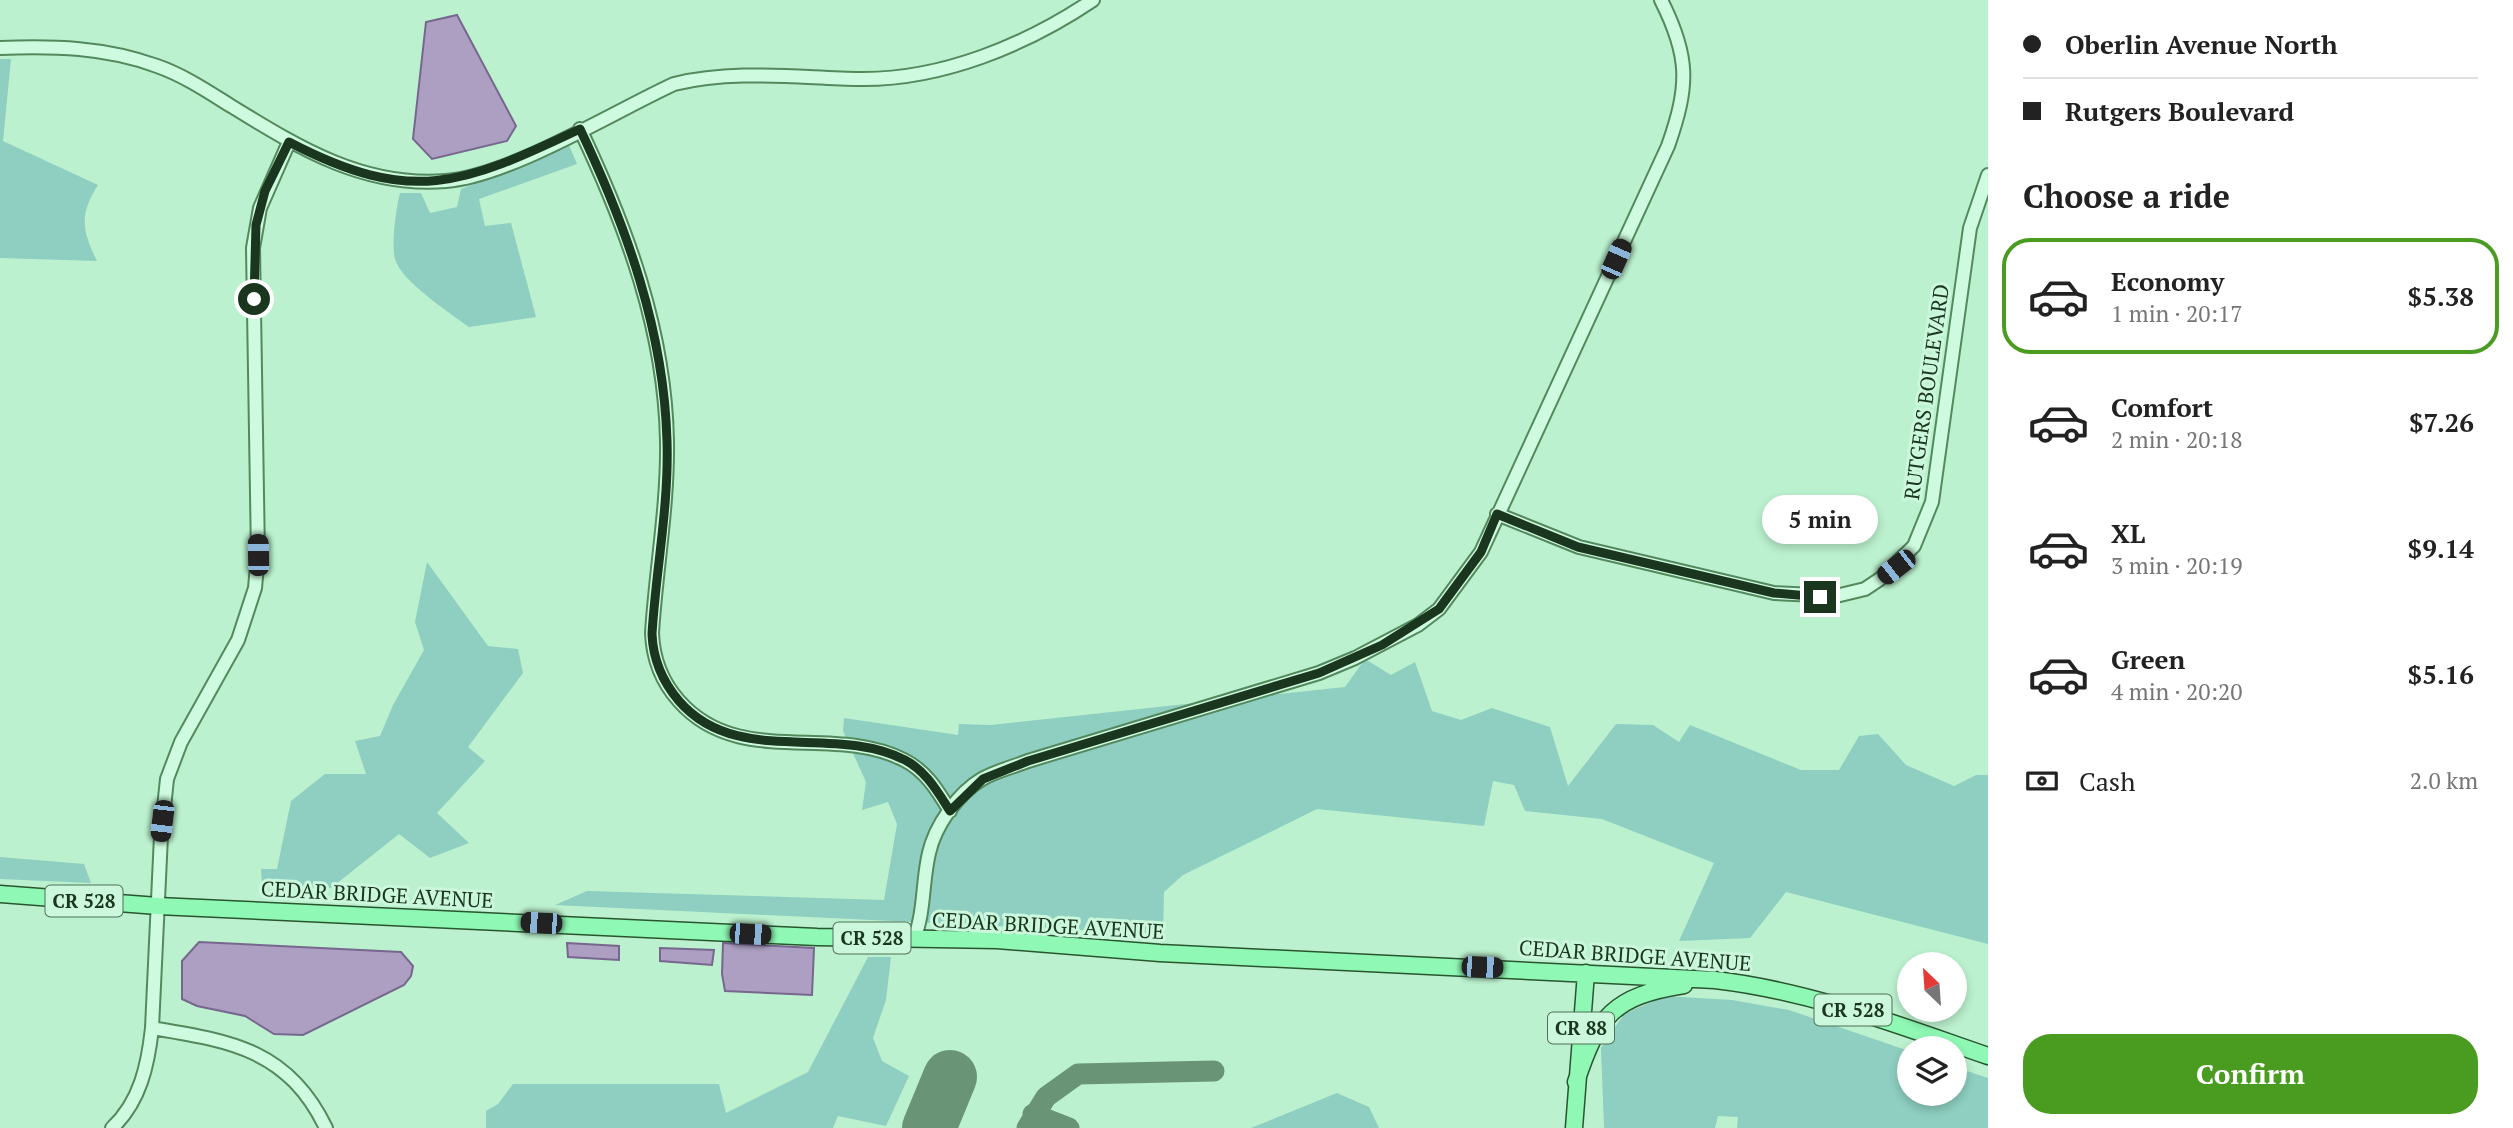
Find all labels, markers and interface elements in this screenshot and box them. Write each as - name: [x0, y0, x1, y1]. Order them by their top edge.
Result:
- text: Oberlin Avenue North: [2065, 27, 2338, 61]
- text: Rutgers Boulevard: [2065, 94, 2294, 128]
- text: Choose a ride: [2023, 175, 2230, 217]
- car: [1598, 236, 1635, 282]
- text: Economy: [2111, 264, 2224, 298]
- icon: car: [2027, 265, 2090, 328]
- text: $5.38: [2408, 279, 2474, 313]
- street label: RUTGERS BOULEVARD: [1897, 282, 1955, 502]
- route start: [238, 283, 270, 315]
- text: 1 min · 20:17: [2111, 298, 2243, 329]
- text: Comfort: [2111, 390, 2213, 424]
- icon: car: [2027, 391, 2090, 454]
- text: $7.26: [2409, 405, 2474, 439]
- text: 2 min · 20:18: [2111, 424, 2243, 455]
- callout: 5 min: [1762, 496, 1878, 544]
- text: 5 min: [1789, 504, 1851, 535]
- text: XL: [2111, 516, 2145, 550]
- icon: car: [2027, 517, 2090, 580]
- text: $9.14: [2408, 531, 2474, 565]
- car: [248, 534, 269, 576]
- car: [1873, 546, 1920, 588]
- text: 3 min · 20:19: [2111, 550, 2243, 581]
- route end: [1804, 581, 1836, 613]
- text: Green: [2111, 642, 2185, 676]
- icon: car: [2027, 643, 2090, 706]
- text: $5.16: [2408, 657, 2474, 691]
- text: 4 min · 20:20: [2111, 676, 2243, 707]
- icon: cash: [2023, 762, 2061, 800]
- text: Cash: [2079, 764, 2135, 798]
- text: 2.0 km: [2410, 765, 2478, 796]
- car: [150, 799, 175, 843]
- street label: CEDAR BRIDGE AVENUE: [260, 874, 494, 914]
- road number: CR 528: [46, 886, 122, 917]
- street label: CEDAR BRIDGE AVENUE: [931, 905, 1165, 945]
- car: [520, 911, 563, 935]
- car: [729, 922, 772, 946]
- road number: CR 528: [834, 922, 910, 954]
- street label: CEDAR BRIDGE AVENUE: [1518, 933, 1752, 977]
- north arrow: [1897, 952, 1967, 1022]
- map controls: [1897, 952, 1967, 1106]
- car: [1461, 956, 1504, 978]
- road number: CR 528: [1814, 994, 1892, 1026]
- road number: CR 88: [1548, 1012, 1614, 1044]
- button: Confirm: [2023, 1034, 2478, 1114]
- button: layers: [1897, 1036, 1967, 1106]

